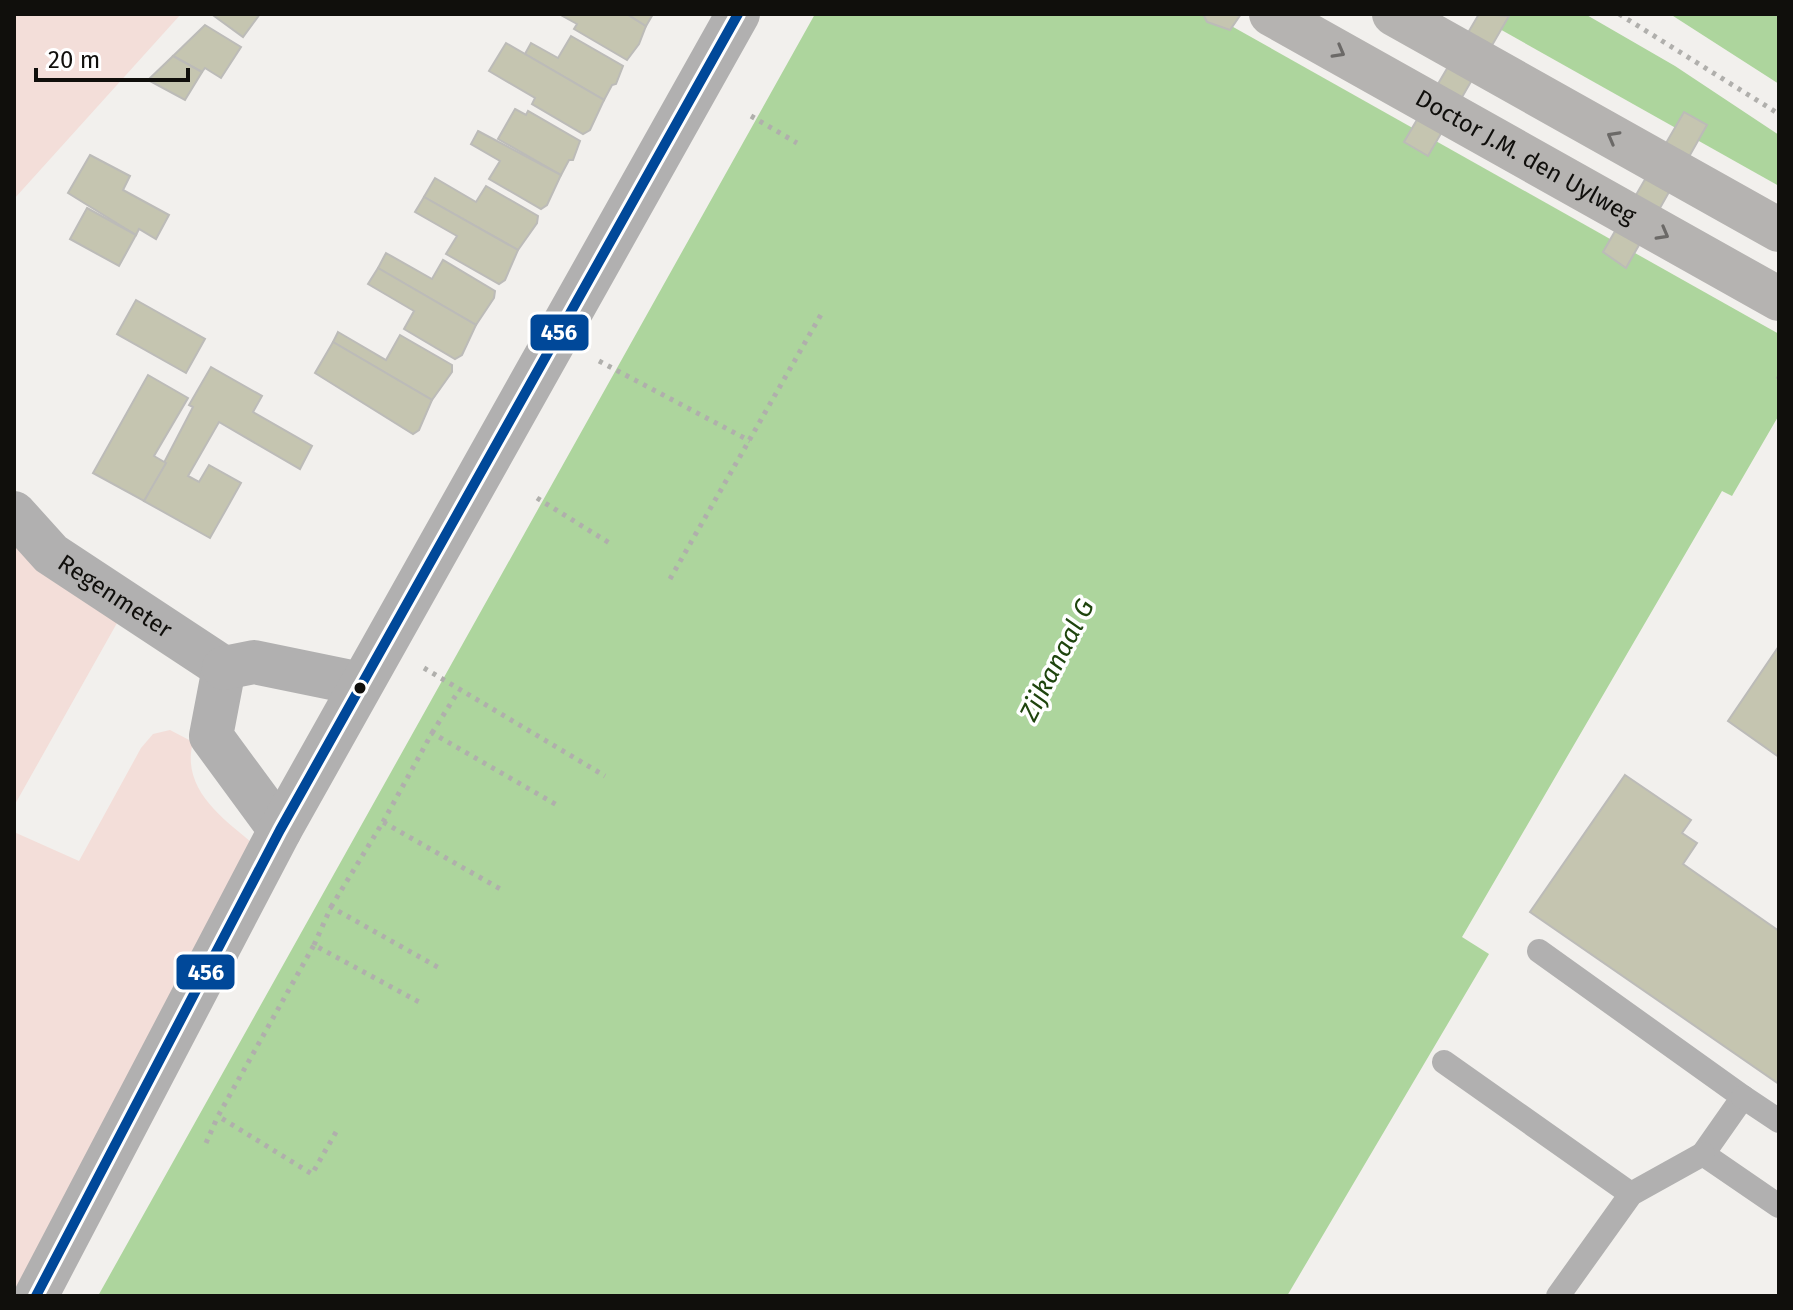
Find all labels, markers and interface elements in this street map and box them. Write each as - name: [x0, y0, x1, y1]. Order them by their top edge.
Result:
- scale bar: [36, 32, 188, 82]
- one-way arrow: [1330, 42, 1344, 58]
- text: 20 m: [48, 46, 100, 74]
- street label: Doctor J.M. den Uylweg: [1411, 84, 1641, 230]
- one-way arrow: [1607, 131, 1622, 147]
- one-way arrow: [1654, 224, 1669, 240]
- line badge: 456: [529, 313, 590, 352]
- text: 456: [541, 319, 577, 346]
- street label: Regenmeter: [53, 549, 178, 644]
- water label: Zijkanaal G: [1013, 594, 1101, 727]
- unlabelled marker: [352, 680, 368, 696]
- line badge: 456: [175, 953, 236, 991]
- text: 456: [188, 959, 224, 986]

